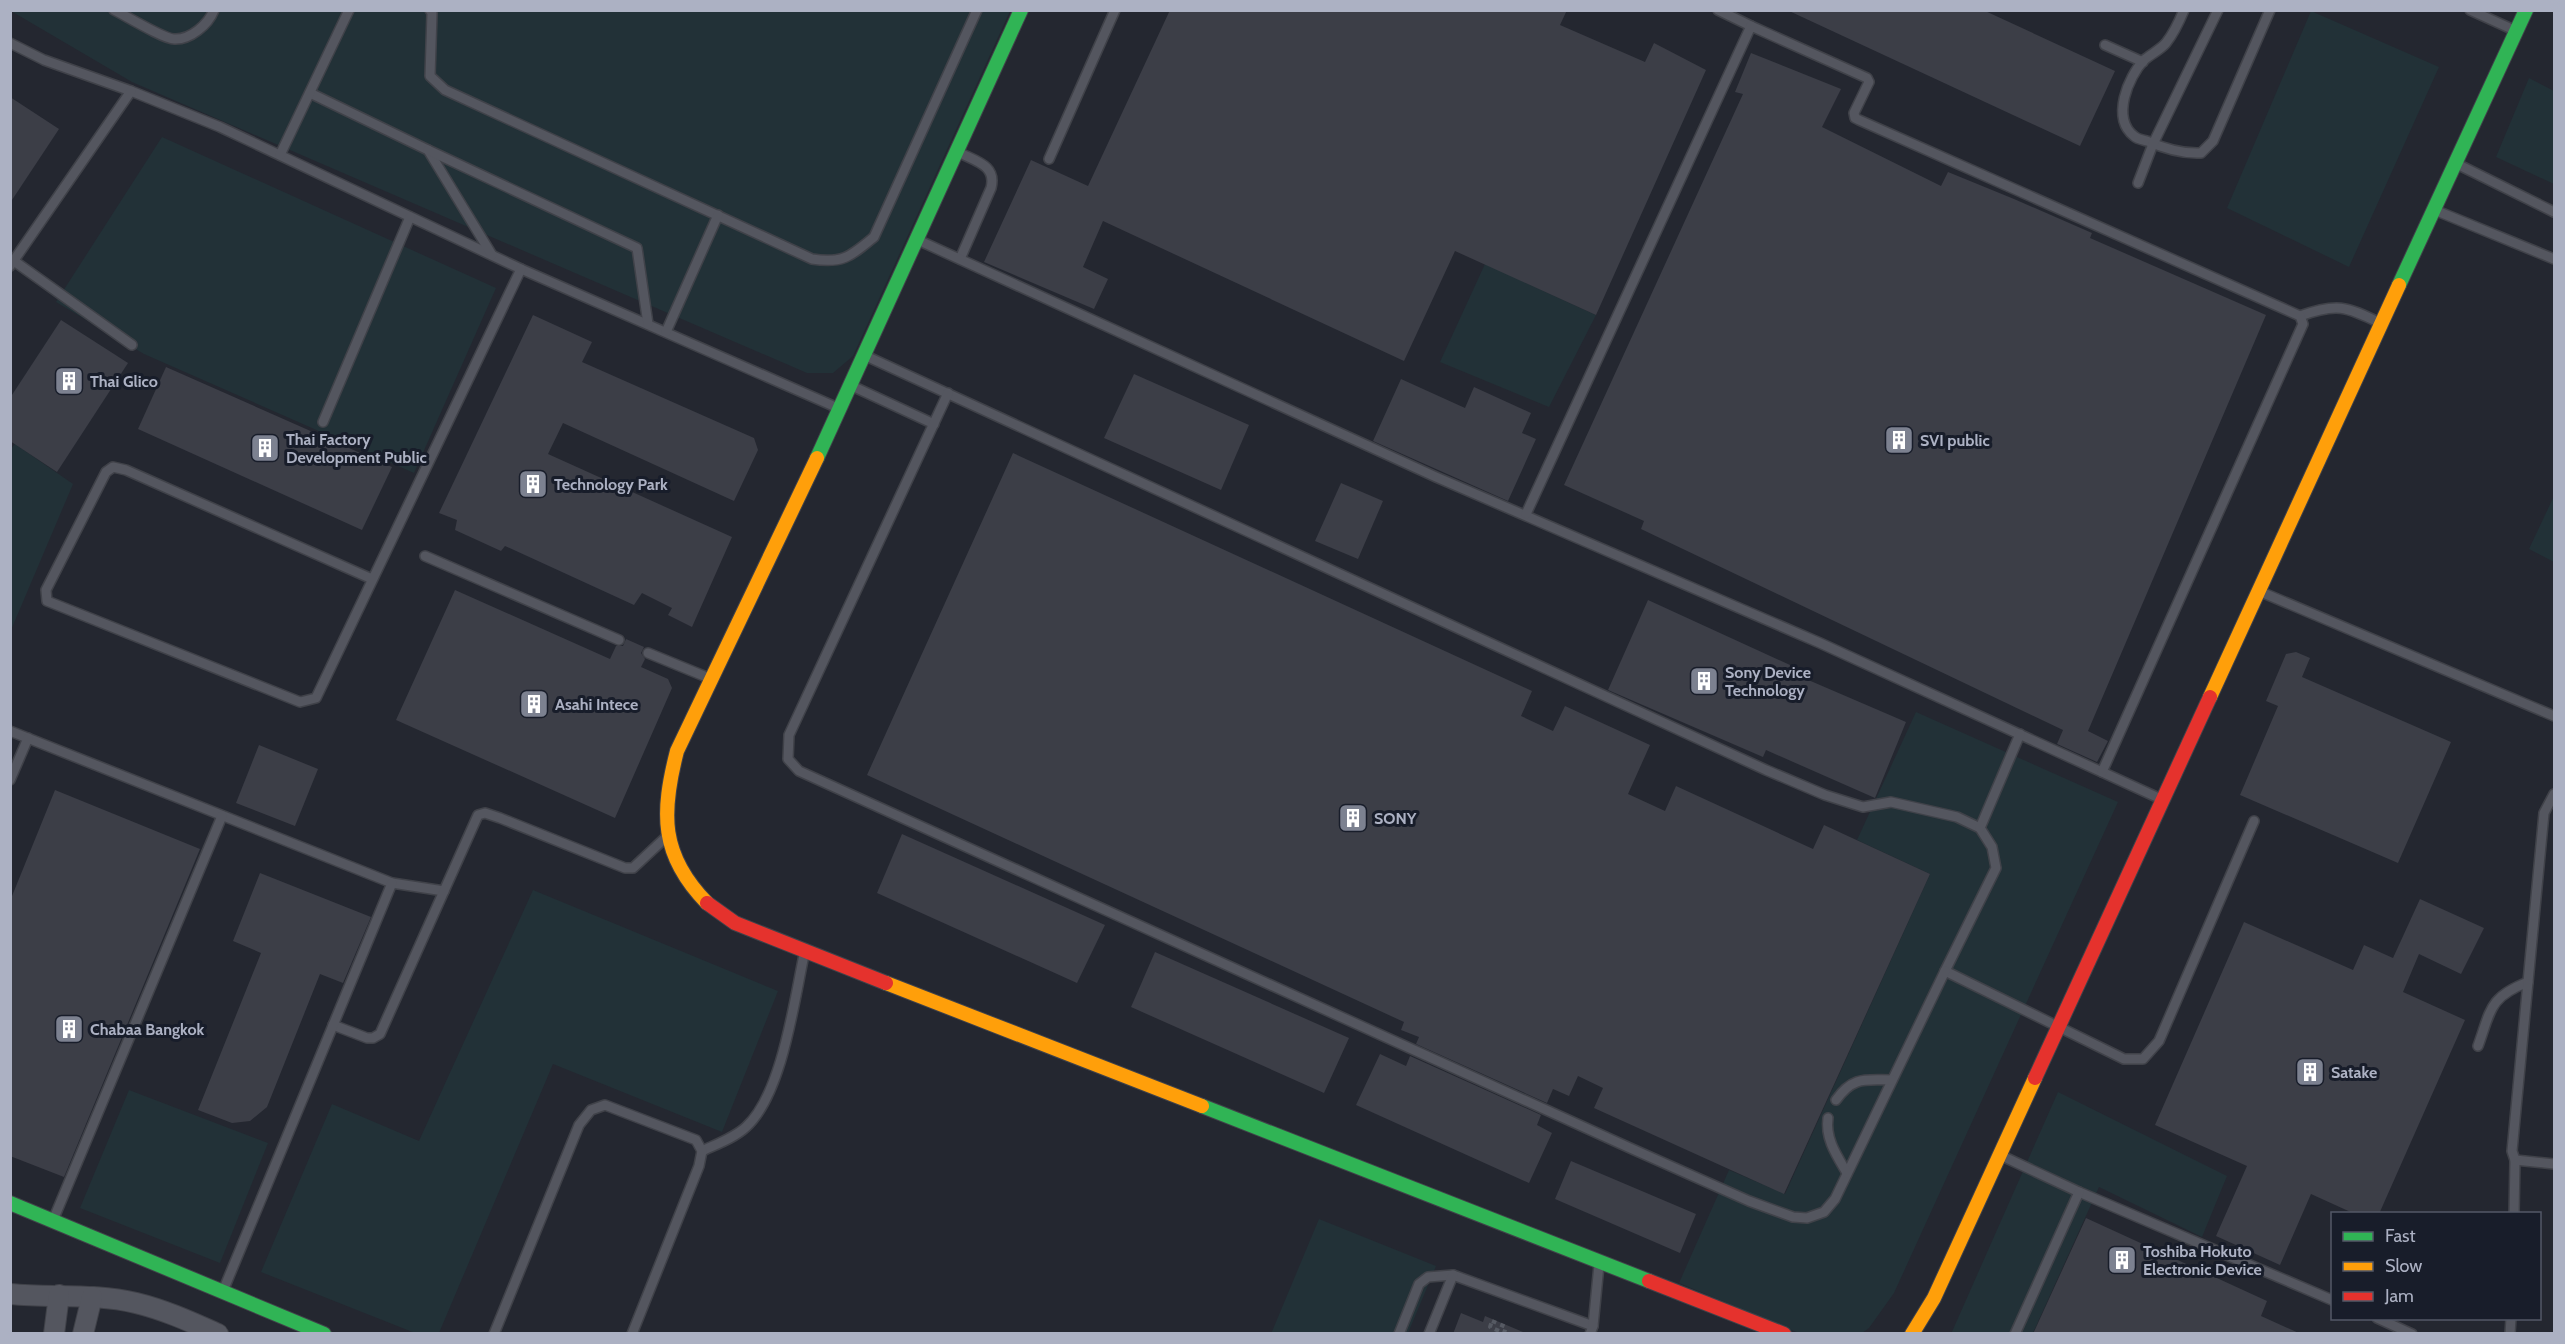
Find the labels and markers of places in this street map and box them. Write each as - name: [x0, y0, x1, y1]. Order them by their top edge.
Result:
- building icon: Thai Glico: [53, 365, 85, 397]
- place label: Thai Glico: [90, 372, 158, 391]
- building icon: SVI public: [1883, 424, 1915, 456]
- place label: Thai Factory Development Public: [286, 430, 427, 467]
- place label: SVI public: [1920, 431, 1990, 450]
- building icon: Thai Factory Development Public: [249, 432, 281, 464]
- building icon: Technology Park: [517, 468, 549, 500]
- place label: Technology Park: [554, 475, 668, 494]
- place label: Sony Device Technology: [1725, 663, 1811, 700]
- building icon: Sony Device Technology: [1688, 665, 1720, 697]
- building icon: Asahi Intece: [518, 688, 550, 720]
- place label: Asahi Intece: [555, 695, 638, 714]
- building icon: SONY: [1337, 802, 1369, 834]
- place label: SONY: [1374, 809, 1417, 828]
- building icon: Chabaa Bangkok: [53, 1013, 85, 1045]
- place label: Chabaa Bangkok: [90, 1020, 205, 1039]
- building icon: Satake: [2294, 1056, 2326, 1088]
- place label: Satake: [2331, 1063, 2377, 1082]
- place label: Toshiba Hokuto Electronic Device: [2143, 1242, 2262, 1279]
- building icon: Toshiba Hokuto Electronic Device: [2106, 1244, 2138, 1276]

